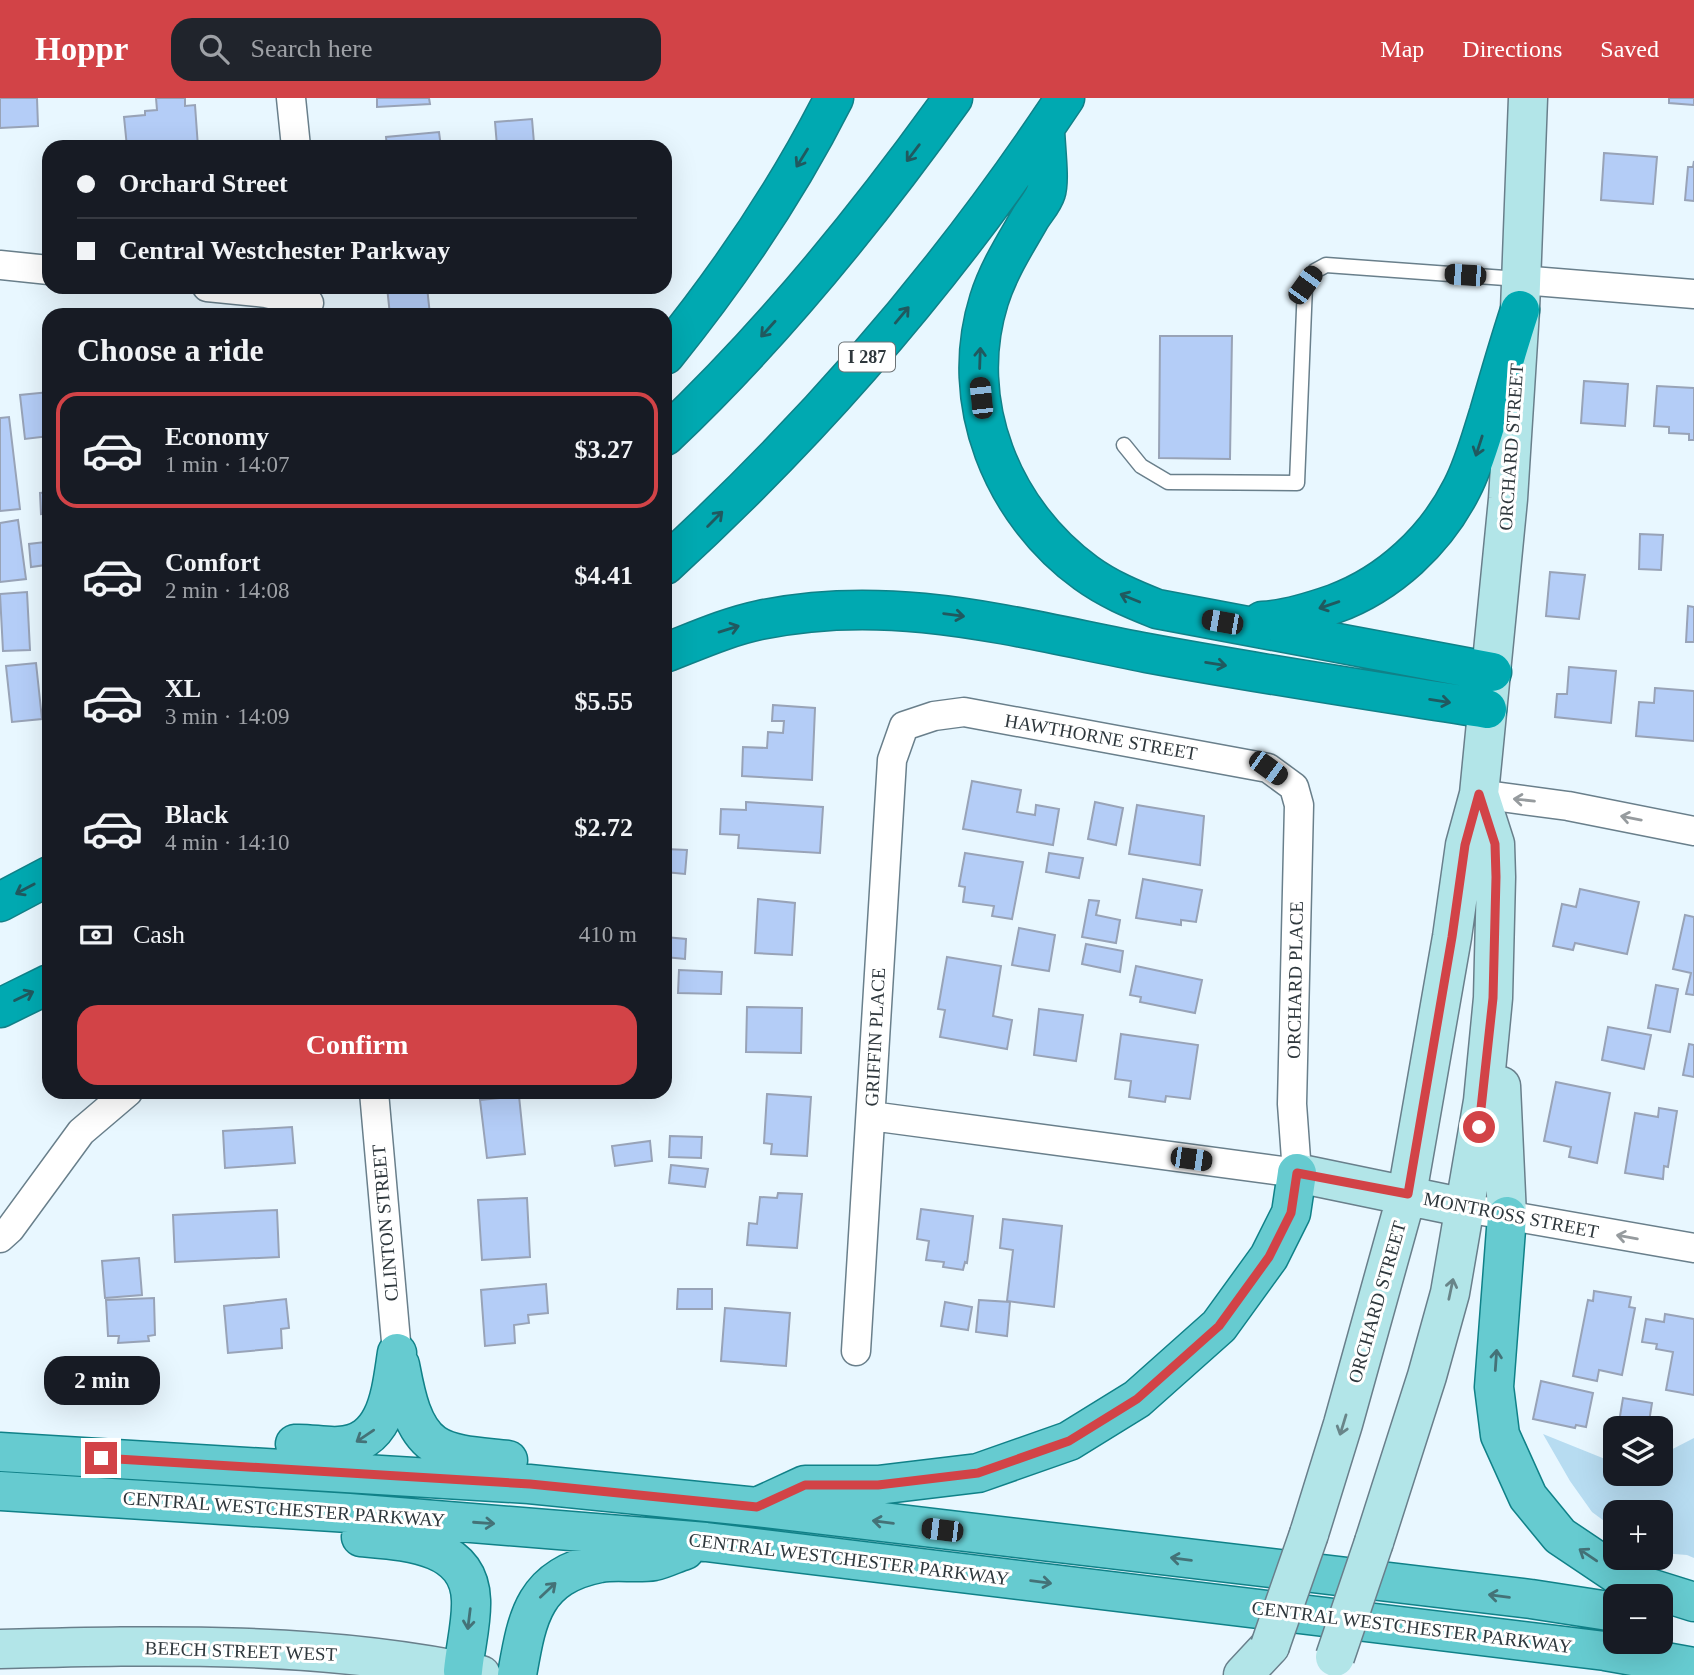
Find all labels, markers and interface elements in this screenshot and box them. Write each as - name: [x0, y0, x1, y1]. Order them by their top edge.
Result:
- search box: [171, 18, 661, 81]
- icon: search: [195, 30, 233, 68]
- text: Hoppr: [35, 31, 129, 67]
- text: Search here: [251, 34, 373, 63]
- text: Map: [1380, 36, 1424, 62]
- text: Directions: [1462, 36, 1562, 62]
- text: Saved: [1600, 36, 1659, 62]
- one-way arrow: [905, 143, 920, 162]
- one-way arrow: [794, 147, 808, 167]
- text: Orchard Street: [119, 169, 288, 198]
- text: Central Westchester Parkway: [119, 236, 450, 265]
- car: [1285, 262, 1326, 308]
- car: [1444, 263, 1487, 287]
- one-way arrow: [894, 307, 910, 325]
- one-way arrow: [760, 320, 776, 338]
- text: Choose a ride: [77, 332, 264, 368]
- road number: I 287: [839, 342, 895, 372]
- one-way arrow: [973, 347, 986, 370]
- street label: ORCHARD STREET: [1495, 362, 1527, 531]
- car: [969, 376, 994, 420]
- icon: car: [81, 419, 144, 482]
- text: Economy: [165, 422, 269, 451]
- one-way arrow: [1471, 434, 1484, 456]
- text: $3.27: [575, 435, 633, 464]
- text: 1 min · 14:07: [165, 452, 290, 477]
- one-way arrow: [706, 510, 723, 527]
- icon: car: [81, 545, 144, 608]
- text: Comfort: [165, 548, 260, 577]
- text: $4.41: [575, 561, 633, 590]
- text: 2 min · 14:08: [165, 578, 290, 603]
- one-way arrow: [1119, 591, 1141, 604]
- one-way arrow: [1318, 599, 1340, 612]
- car: [1200, 608, 1245, 636]
- one-way arrow: [942, 609, 965, 622]
- one-way arrow: [718, 622, 740, 635]
- one-way arrow: [1204, 658, 1227, 671]
- icon: car: [81, 671, 144, 734]
- text: XL: [165, 674, 201, 703]
- text: $5.55: [575, 687, 633, 716]
- one-way arrow: [1428, 695, 1451, 708]
- text: 3 min · 14:09: [165, 704, 290, 729]
- street label: HAWTHORNE STREET: [1003, 710, 1199, 764]
- car: [1245, 747, 1292, 789]
- one-way arrow: [1513, 794, 1536, 807]
- icon: car: [81, 797, 144, 860]
- text: Black: [165, 800, 229, 829]
- one-way arrow: [1620, 811, 1643, 825]
- text: $2.72: [575, 813, 633, 842]
- text: 4 min · 14:10: [165, 830, 290, 855]
- one-way arrow: [15, 882, 35, 896]
- street label: ORCHARD PLACE: [1283, 901, 1307, 1059]
- icon: cash: [77, 916, 115, 954]
- text: Cash: [133, 920, 185, 949]
- text: 410 m: [579, 922, 637, 947]
- street label: GRIFFIN PLACE: [861, 967, 889, 1107]
- one-way arrow: [14, 988, 35, 1001]
- button: Confirm: [77, 1005, 637, 1085]
- route start: [1463, 1111, 1495, 1143]
- street label: CLINTON STREET: [368, 1143, 402, 1302]
- car: [1169, 1146, 1214, 1172]
- street label: MONTROSS STREET: [1422, 1188, 1601, 1242]
- street label: ORCHARD STREET: [1344, 1218, 1410, 1385]
- one-way arrow: [1616, 1230, 1639, 1243]
- one-way arrow: [1444, 1278, 1458, 1301]
- one-way arrow: [1490, 1349, 1503, 1372]
- callout: 2 min: [43, 1356, 159, 1406]
- text: 2 min: [74, 1368, 130, 1393]
- one-way arrow: [1335, 1414, 1348, 1436]
- map controls: [1603, 1416, 1673, 1654]
- button: layers: [1603, 1416, 1673, 1486]
- one-way arrow: [356, 1429, 375, 1443]
- route end: [85, 1442, 117, 1474]
- street label: CENTRAL WESTCHESTER PARKWAY: [122, 1487, 446, 1531]
- button: +: [1603, 1500, 1673, 1570]
- one-way arrow: [872, 1516, 895, 1529]
- one-way arrow: [472, 1517, 494, 1530]
- car: [920, 1517, 965, 1543]
- street label: CENTRAL WESTCHESTER PARKWAY: [688, 1529, 1011, 1589]
- one-way arrow: [1579, 1548, 1598, 1562]
- one-way arrow: [1171, 1552, 1193, 1565]
- one-way arrow: [1030, 1575, 1052, 1588]
- one-way arrow: [539, 1582, 557, 1598]
- button: −: [1603, 1584, 1673, 1654]
- one-way arrow: [1488, 1589, 1511, 1602]
- street label: CENTRAL WESTCHESTER PARKWAY: [1251, 1597, 1574, 1657]
- one-way arrow: [462, 1607, 475, 1630]
- street label: BEECH STREET WEST: [144, 1637, 338, 1665]

